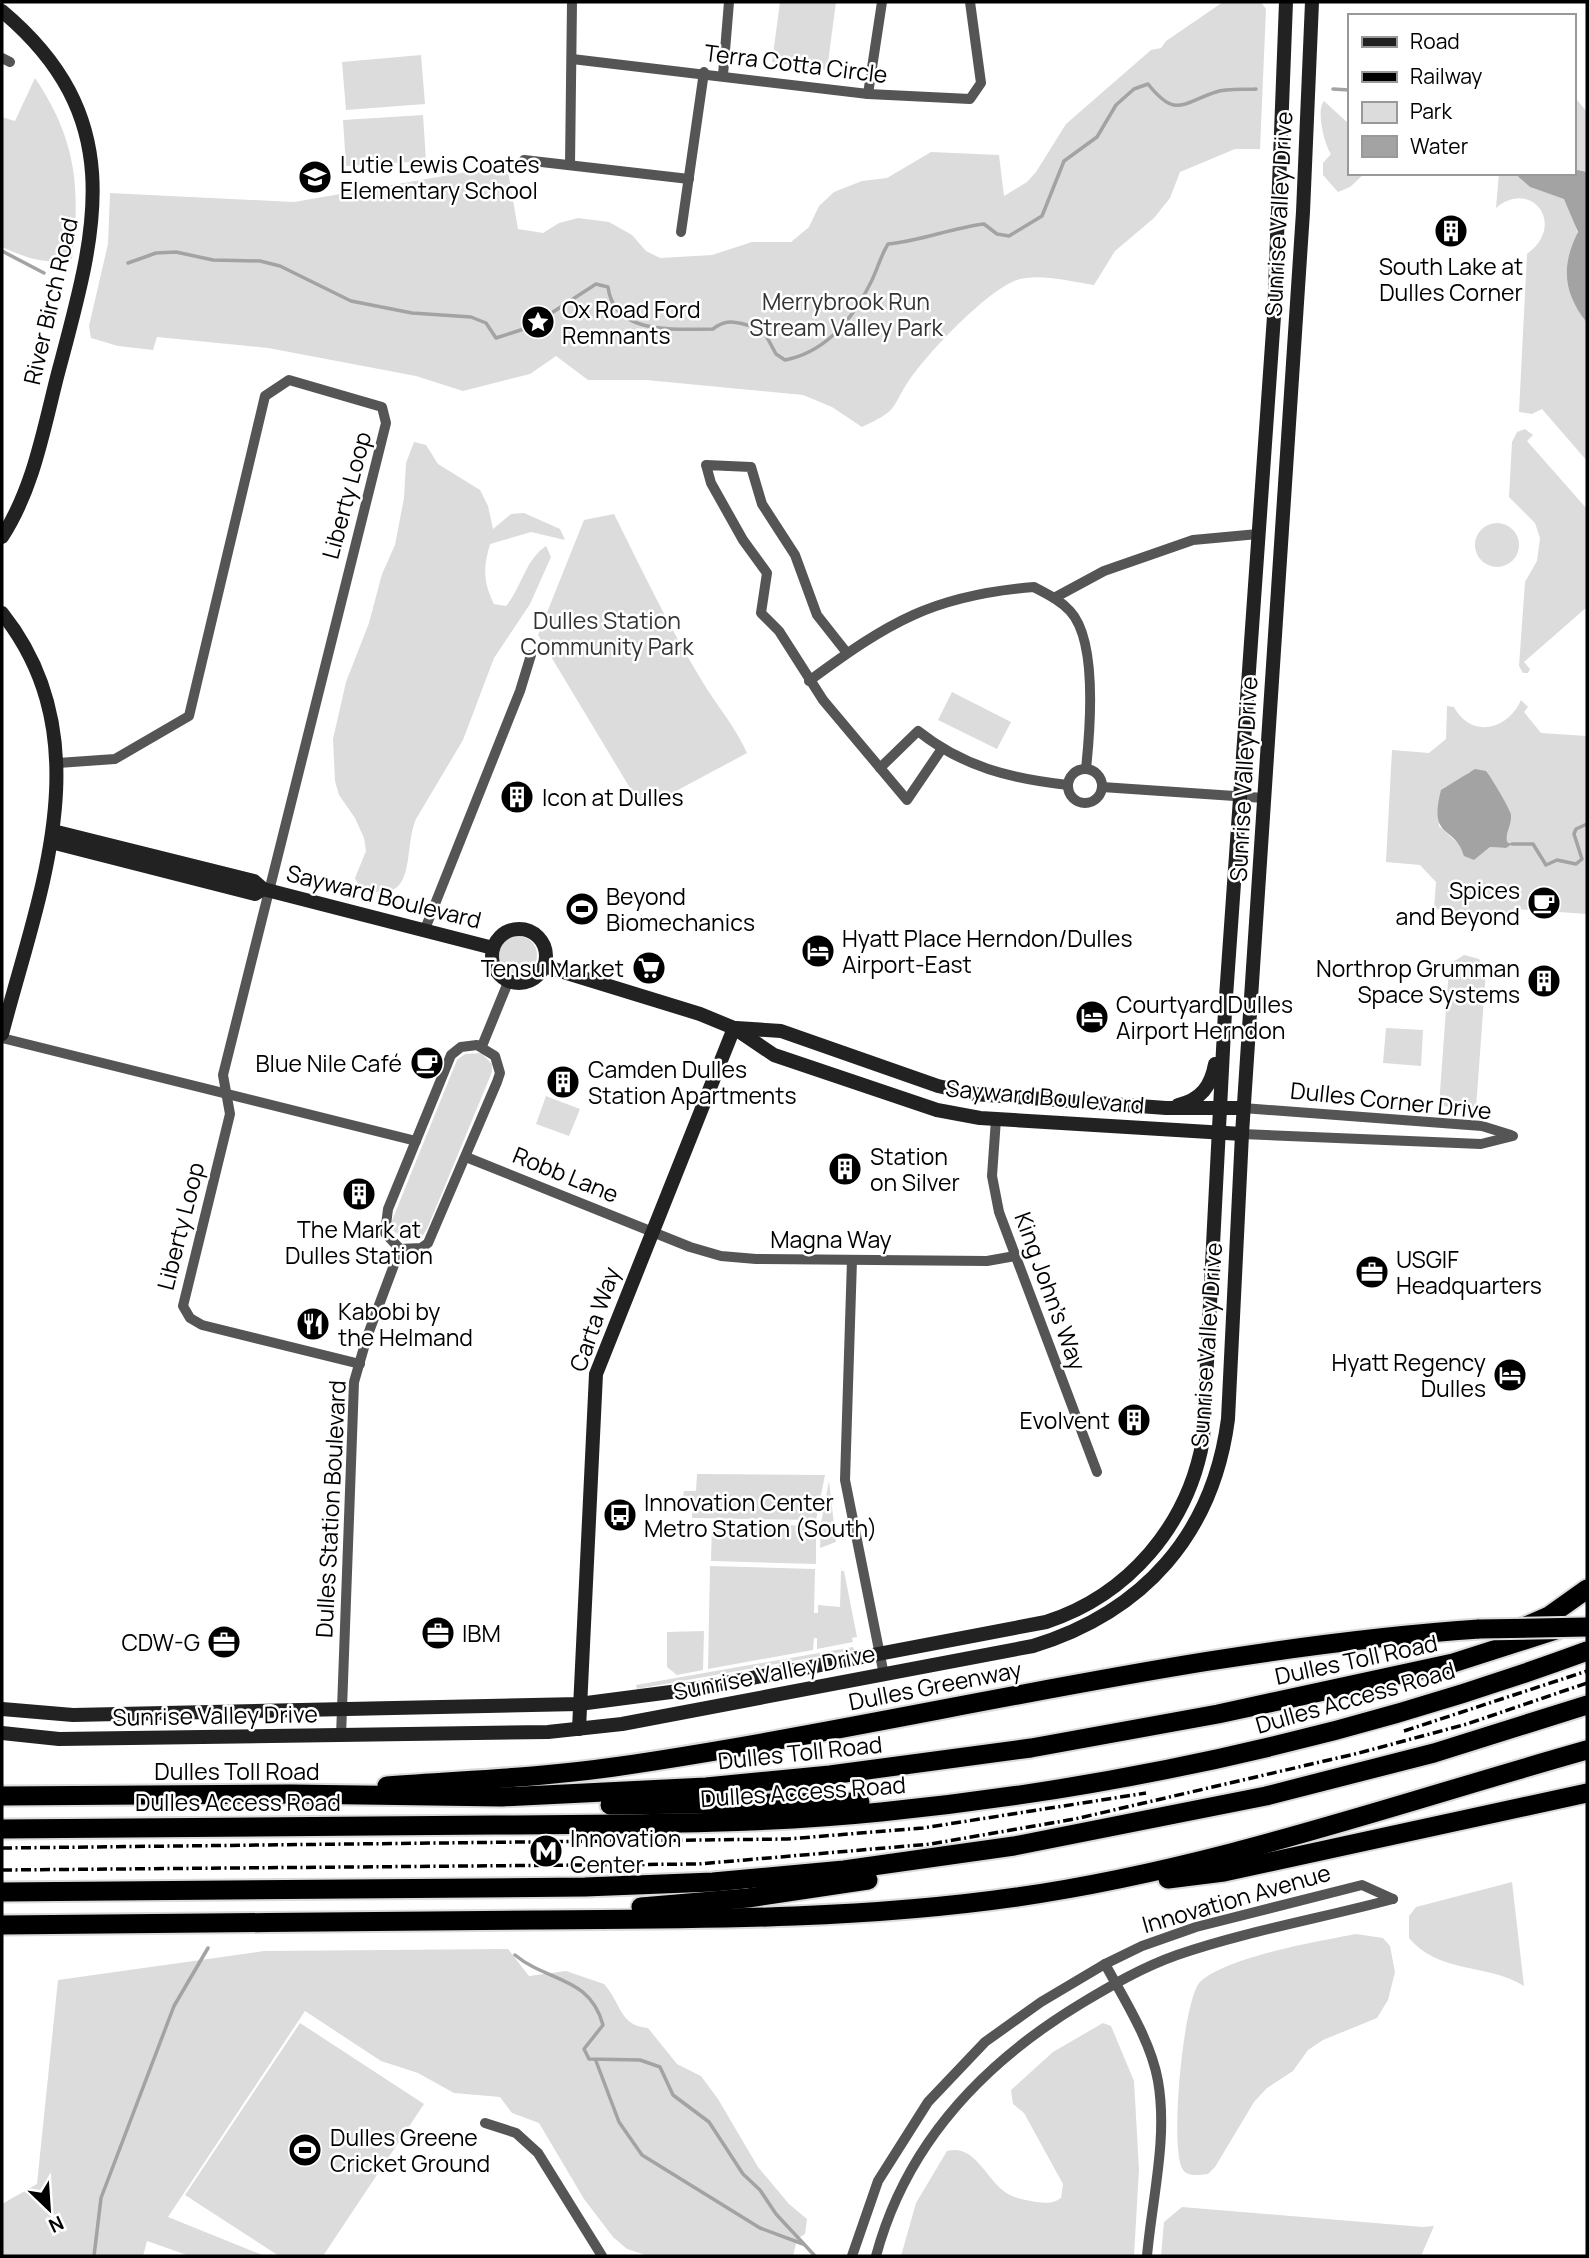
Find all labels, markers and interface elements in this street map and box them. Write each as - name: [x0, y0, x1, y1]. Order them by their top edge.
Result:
- legend: [1348, 14, 1575, 175]
- text: Road: [1410, 27, 1460, 55]
- street label: Terra Cotta Circle: [703, 36, 889, 90]
- text: Railway: [1410, 62, 1482, 90]
- text: Park: [1410, 97, 1452, 125]
- street label: Sunrise Valley Drive: [1257, 111, 1299, 317]
- text: Water: [1410, 132, 1469, 160]
- place label: Lutie Lewis Coates Elementary School: [340, 148, 540, 206]
- school or university icon: Lutie Lewis Coates Elementary School: [296, 158, 334, 196]
- building icon: South Lake at Dulles Corner: [1432, 212, 1470, 250]
- street label: River Birch Road: [15, 214, 85, 388]
- place label: South Lake at Dulles Corner: [1379, 250, 1523, 308]
- park label: Merrybrook Run Stream Valley Park: [749, 285, 943, 343]
- place label: Ox Road Ford Remnants: [562, 293, 701, 351]
- place icon: Ox Road Ford Remnants: [519, 303, 557, 341]
- street label: Liberty Loop: [314, 428, 378, 562]
- park label: Dulles Station Community Park: [520, 604, 694, 662]
- street label: Sunrise Valley Drive: [1222, 676, 1264, 882]
- building icon: Icon at Dulles: [498, 778, 536, 816]
- place label: Icon at Dulles: [542, 781, 684, 813]
- street label: Sayward Boulevard: [283, 856, 485, 936]
- place label: Spices and Beyond: [1396, 874, 1520, 932]
- place label: Beyond Biomechanics: [606, 880, 755, 938]
- cafe icon: Spices and Beyond: [1525, 884, 1563, 922]
- sports icon: Beyond Biomechanics: [563, 890, 601, 928]
- place label: Hyatt Place Herndon/Dulles Airport-East: [842, 922, 1133, 980]
- hotel icon: Hyatt Place Herndon/Dulles Airport-East: [799, 932, 837, 970]
- supermarket icon: Tensu Market: [630, 949, 668, 987]
- place label: Tensu Market: [481, 952, 624, 984]
- place label: Northrop Grumman Space Systems: [1316, 952, 1520, 1010]
- building icon: Northrop Grumman Space Systems: [1525, 962, 1563, 1000]
- place label: Courtyard Dulles Airport Herndon: [1116, 988, 1293, 1046]
- hotel icon: Courtyard Dulles Airport Herndon: [1073, 998, 1111, 1036]
- cafe icon: Blue Nile Café: [408, 1044, 446, 1082]
- place label: Blue Nile Café: [255, 1047, 402, 1079]
- place label: Camden Dulles Station Apartments: [588, 1053, 797, 1111]
- building icon: Camden Dulles Station Apartments: [544, 1063, 582, 1101]
- street label: Sayward Boulevard: [944, 1071, 1146, 1121]
- street label: Dulles Corner Drive: [1289, 1074, 1493, 1126]
- street label: Robb Lane: [508, 1138, 624, 1210]
- place label: Station on Silver: [870, 1140, 960, 1198]
- building icon: Station on Silver: [826, 1150, 864, 1188]
- street label: Liberty Loop: [149, 1159, 211, 1293]
- building icon: The Mark at Dulles Station: [340, 1175, 378, 1213]
- street label: King John's Way: [1008, 1207, 1094, 1375]
- place label: The Mark at Dulles Station: [285, 1213, 433, 1271]
- street label: Magna Way: [770, 1223, 892, 1255]
- street label: Sunrise Valley Drive: [1183, 1241, 1229, 1449]
- place label: USGIF Headquarters: [1396, 1243, 1542, 1301]
- office icon: USGIF Headquarters: [1353, 1253, 1391, 1291]
- street label: Carta Way: [561, 1262, 627, 1376]
- place label: Kabobi by the Helmand: [338, 1295, 473, 1353]
- restaurant icon: Kabobi by the Helmand: [294, 1305, 332, 1343]
- place label: Hyatt Regency Dulles: [1332, 1346, 1486, 1404]
- hotel icon: Hyatt Regency Dulles: [1491, 1356, 1529, 1394]
- street label: Dulles Station Boulevard: [307, 1379, 353, 1639]
- building icon: Evolvent: [1115, 1401, 1153, 1439]
- place label: Evolvent: [1019, 1404, 1110, 1436]
- place label: Innovation Center Metro Station (South): [644, 1486, 877, 1544]
- bus stop icon: Innovation Center Metro Station (South): [601, 1496, 639, 1534]
- office icon: IBM: [419, 1614, 457, 1652]
- place label: IBM: [462, 1617, 501, 1649]
- office icon: CDW-G: [205, 1623, 243, 1661]
- place label: CDW-G: [121, 1626, 200, 1658]
- street label: Dulles Toll Road: [1272, 1626, 1440, 1692]
- street label: Sunrise Valley Drive: [670, 1637, 878, 1707]
- street label: Dulles Greenway: [846, 1653, 1024, 1717]
- street label: Dulles Access Road: [1252, 1653, 1458, 1741]
- street label: Sunrise Valley Drive: [112, 1697, 318, 1733]
- street label: Dulles Toll Road: [716, 1727, 884, 1777]
- street label: Dulles Toll Road: [154, 1755, 320, 1787]
- street label: Dulles Access Road: [699, 1768, 907, 1814]
- street label: Dulles Access Road: [135, 1786, 341, 1818]
- place label: Innovation Center: [570, 1822, 681, 1880]
- metro station icon: Innovation Center: [527, 1832, 565, 1870]
- street label: Innovation Avenue: [1138, 1856, 1334, 1940]
- place label: Dulles Greene Cricket Ground: [330, 2121, 490, 2179]
- sports icon: Dulles Greene Cricket Ground: [286, 2131, 324, 2169]
- north arrow: [14, 2174, 84, 2244]
- text: N: [45, 2210, 68, 2239]

